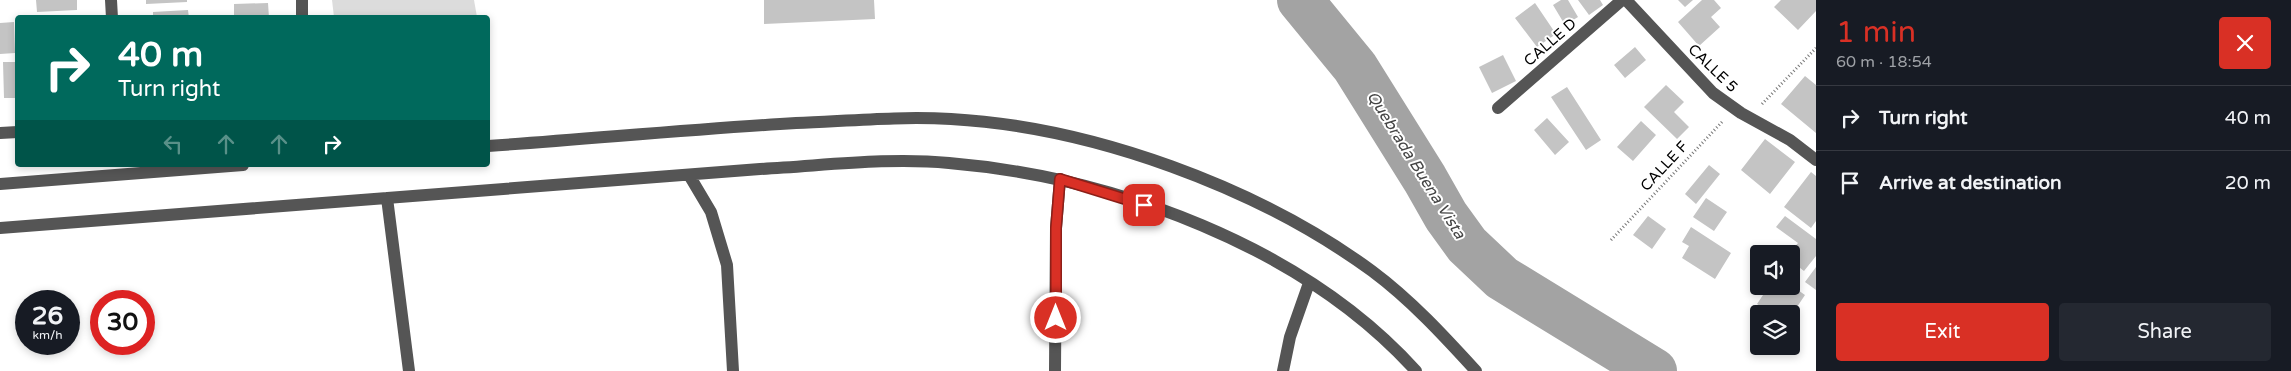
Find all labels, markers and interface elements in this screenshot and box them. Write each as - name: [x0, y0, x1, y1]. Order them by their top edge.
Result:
- street label: CALLE D: [1520, 14, 1580, 70]
- text: 1 min: [1836, 14, 1916, 51]
- button: close: [2219, 17, 2271, 69]
- text: 40 m: [118, 34, 203, 76]
- icon: right: [35, 35, 100, 100]
- street label: CALLE 5: [1685, 40, 1741, 96]
- text: 60 m · 18:54: [1836, 52, 1932, 72]
- text: Turn right: [118, 76, 220, 102]
- water label: Quebrada Buena Vista: [1362, 87, 1470, 243]
- icon: right: [1836, 104, 1864, 132]
- text: Turn right: [1879, 107, 1967, 129]
- text: 40 m: [2225, 107, 2271, 129]
- icon: left: [159, 130, 187, 158]
- icon: ahead: [212, 130, 240, 158]
- icon: ahead: [265, 130, 293, 158]
- icon: right: [318, 130, 346, 158]
- street label: CALLE F: [1636, 137, 1692, 195]
- icon: arrive: [1836, 169, 1864, 197]
- text: Arrive at destination: [1879, 172, 2062, 194]
- text: 20 m: [2225, 172, 2271, 194]
- pin: [1123, 184, 1165, 226]
- icon: arrive: [1130, 191, 1158, 219]
- map controls: [1750, 245, 1800, 355]
- button: sound: [1750, 245, 1800, 295]
- speed limit sign: 30: [90, 290, 155, 355]
- position arrow: [1029, 291, 1081, 343]
- text: 26: [32, 301, 63, 331]
- button: Exit: [1836, 303, 2049, 361]
- button: Share: [2059, 303, 2271, 361]
- button: layers: [1750, 305, 1800, 355]
- text: km/h: [32, 328, 63, 342]

